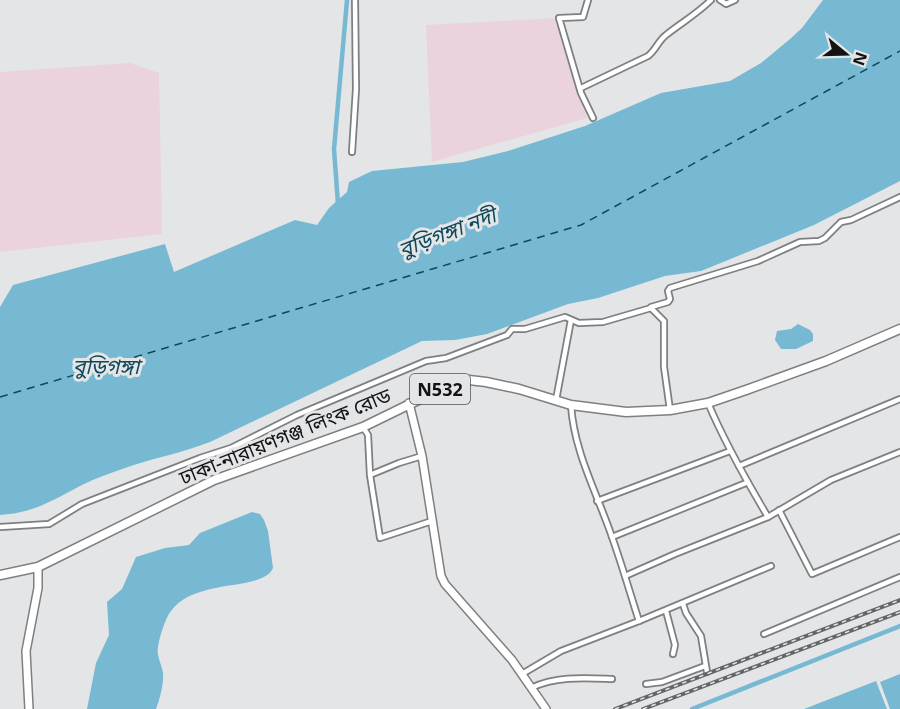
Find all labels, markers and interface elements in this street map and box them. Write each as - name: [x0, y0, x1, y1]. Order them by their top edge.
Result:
- north arrow: [816, 24, 876, 84]
- text: N: [848, 49, 873, 69]
- water label: বুড়িগঙ্গা নদী: [394, 199, 504, 263]
- water label: বুড়িগঙ্গা: [73, 352, 144, 380]
- road number: N532: [410, 374, 470, 404]
- street label: ঢাকা-নারায়ণগঞ্জ লিংক রোড: [174, 381, 395, 491]

